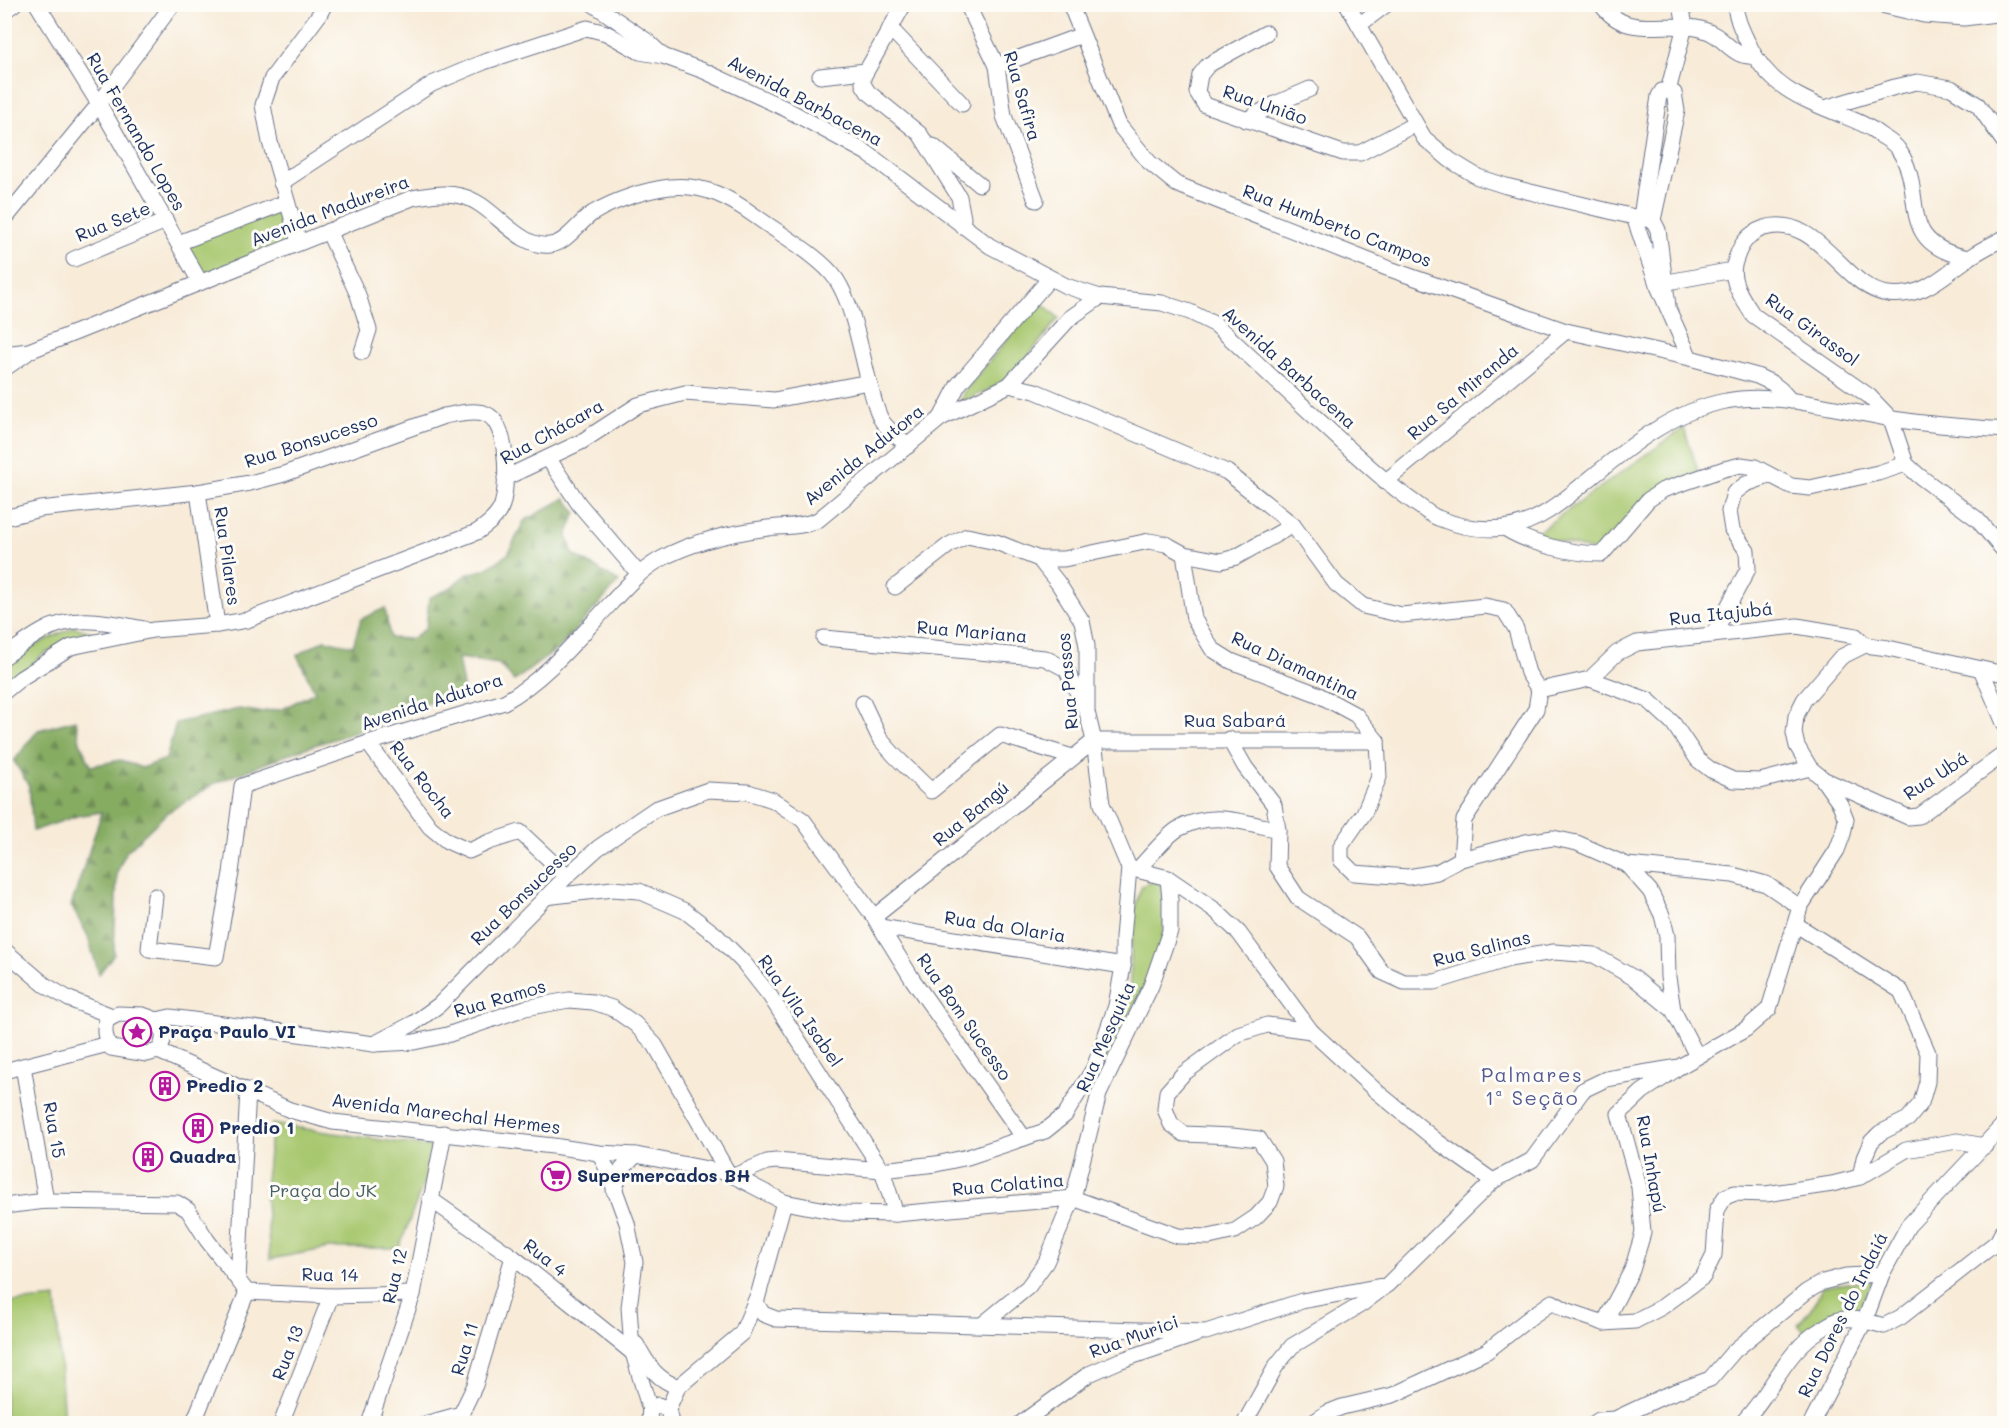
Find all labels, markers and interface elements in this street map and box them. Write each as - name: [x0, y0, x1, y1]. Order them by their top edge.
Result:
- street label: Rua Fernando Lopes: [82, 48, 192, 215]
- street label: Rua Safira: [999, 48, 1047, 143]
- street label: Avenida Barbacena: [724, 49, 887, 151]
- street label: Rua União: [1220, 78, 1311, 130]
- street label: Avenida Madureira: [247, 169, 412, 251]
- street label: Rua Humberto Campos: [1240, 178, 1435, 272]
- street label: Rua Sete: [72, 195, 154, 247]
- street label: Rua Girassol: [1761, 287, 1864, 371]
- street label: Avenida Barbacena: [1218, 301, 1362, 434]
- street label: Rua Sa Miranda: [1402, 338, 1523, 445]
- street label: Rua Chácara: [496, 393, 607, 469]
- street label: Avenida Adutora: [798, 398, 928, 510]
- street label: Rua Bonsucesso: [241, 407, 381, 473]
- street label: Rua Pilares: [209, 505, 247, 607]
- street label: Rua Itajubá: [1668, 596, 1774, 630]
- street label: Rua Mariana: [916, 614, 1028, 648]
- street label: Rua Diamantina: [1228, 625, 1363, 705]
- street label: Rua Passos: [1051, 631, 1083, 731]
- street label: Avenida Adutora: [358, 667, 506, 735]
- street label: Rua Sabará: [1184, 708, 1286, 732]
- street label: Rua Rocha: [385, 736, 461, 823]
- street label: Rua Ubá: [1898, 745, 1973, 805]
- street label: Rua Bangú: [927, 775, 1013, 851]
- street label: Rua Bonsucesso: [465, 836, 582, 950]
- street label: Rua da Olaria: [943, 905, 1068, 947]
- street label: Rua Salinas: [1430, 924, 1533, 972]
- street label: Rua Bom Sucesso: [912, 948, 1018, 1085]
- street label: Rua Vila Isabel: [753, 950, 848, 1071]
- street label: Rua Ramos: [451, 973, 549, 1023]
- street label: Rua Mesquita: [1070, 978, 1140, 1096]
- place icon: Praça Paulo VI: [121, 1016, 153, 1048]
- place label: Praça Paulo VI: [158, 1019, 296, 1043]
- district label: Palmares 1ª Seção: [1481, 1061, 1583, 1110]
- building icon: Predio 2: [149, 1070, 181, 1102]
- place label: Predio 2: [186, 1073, 263, 1097]
- street label: Avenida Marechal Hermes: [330, 1087, 562, 1139]
- street label: Rua 15: [38, 1100, 72, 1160]
- building icon: Predio 1: [182, 1112, 214, 1144]
- street label: Rua Inhapú: [1632, 1113, 1672, 1214]
- place label: Predio 1: [219, 1115, 294, 1139]
- building icon: Quadra: [132, 1141, 164, 1173]
- place label: Quadra: [169, 1144, 237, 1168]
- supermarket icon: Supermercados BH: [540, 1160, 572, 1192]
- place label: Supermercados BH: [577, 1163, 751, 1187]
- street label: Rua Colatina: [951, 1167, 1065, 1201]
- park label: Praça do JK: [269, 1178, 377, 1202]
- street label: Rua Dores do Indaiá: [1792, 1228, 1893, 1401]
- street label: Rua 4: [519, 1233, 573, 1282]
- street label: Rua 12: [376, 1246, 412, 1306]
- street label: Rua 14: [301, 1262, 359, 1287]
- street label: Rua Murici: [1086, 1309, 1182, 1363]
- street label: Rua 11: [445, 1319, 483, 1378]
- street label: Rua 13: [266, 1322, 308, 1384]

